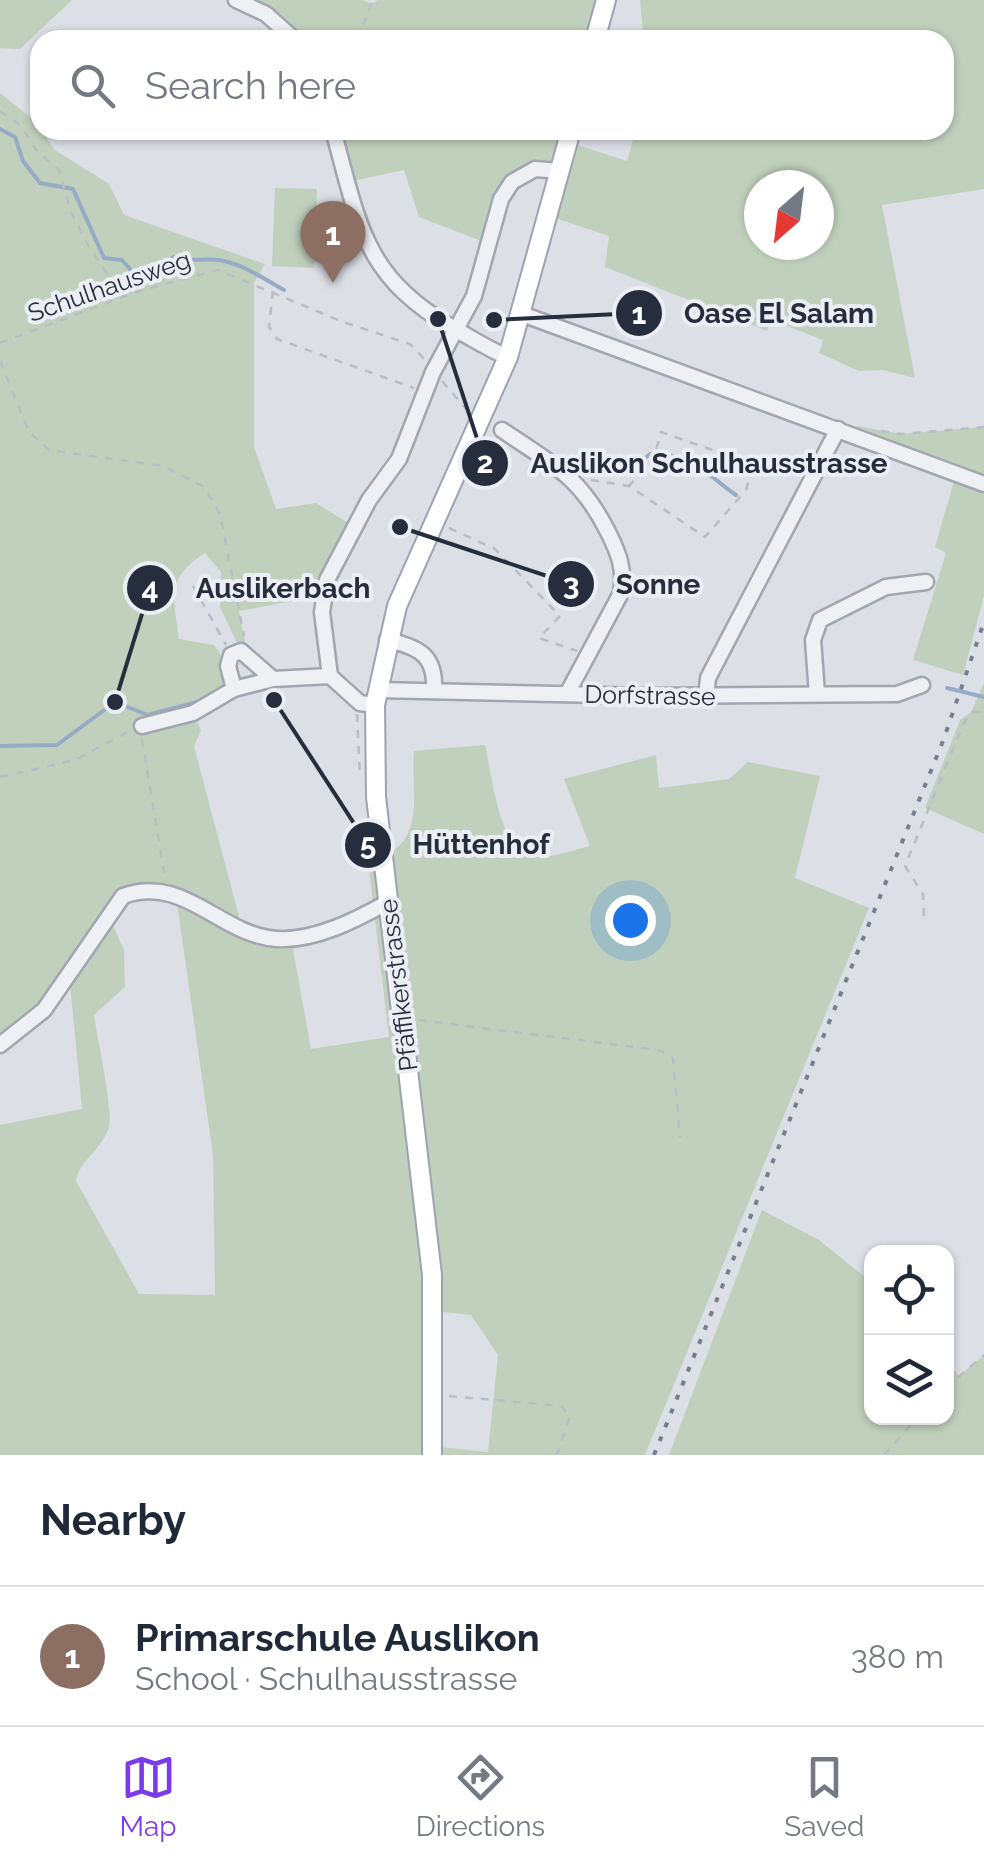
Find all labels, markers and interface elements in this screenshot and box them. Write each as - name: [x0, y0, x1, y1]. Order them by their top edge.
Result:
- search box: [30, 30, 954, 140]
- icon: search: [65, 58, 120, 113]
- text: Search here: [145, 63, 356, 108]
- north arrow: [744, 170, 834, 260]
- pin: 1: [300, 200, 366, 283]
- street label: Schulhausweg: [24, 244, 194, 328]
- callout: Oase El Salam: [614, 284, 895, 342]
- text: 1: [632, 296, 647, 331]
- text: Oase El Salam: [684, 297, 874, 330]
- callout: Auslikon Schulhausstrasse: [460, 434, 907, 492]
- text: 2: [477, 445, 493, 480]
- text: Auslikon Schulhausstrasse: [530, 447, 888, 480]
- callout: Sonne: [546, 555, 721, 613]
- callout: Auslikerbach: [125, 559, 390, 617]
- text: 3: [563, 567, 579, 602]
- text: Sonne: [616, 568, 701, 601]
- text: 4: [141, 571, 159, 606]
- text: Auslikerbach: [196, 572, 370, 605]
- street label: Dorfstrasse: [584, 679, 716, 711]
- callout: Hüttenhof: [343, 816, 570, 874]
- text: 5: [360, 827, 376, 862]
- text: Hüttenhof: [412, 828, 551, 861]
- your location: [605, 895, 656, 946]
- street label: Pfäffikerstrasse: [373, 897, 423, 1073]
- map controls: [864, 1245, 954, 1425]
- button: locate: [864, 1245, 954, 1335]
- button: layers: [864, 1335, 954, 1425]
- text: Nearby: [40, 1496, 186, 1545]
- text: Primarschule Auslikon: [135, 1615, 540, 1660]
- text: 1: [65, 1638, 80, 1675]
- text: 380 m: [851, 1638, 944, 1675]
- text: School · Schulhausstrasse: [135, 1660, 517, 1697]
- tab: Map: [120, 1750, 177, 1843]
- tab: Directions: [416, 1750, 545, 1843]
- tab: Saved: [784, 1750, 864, 1843]

